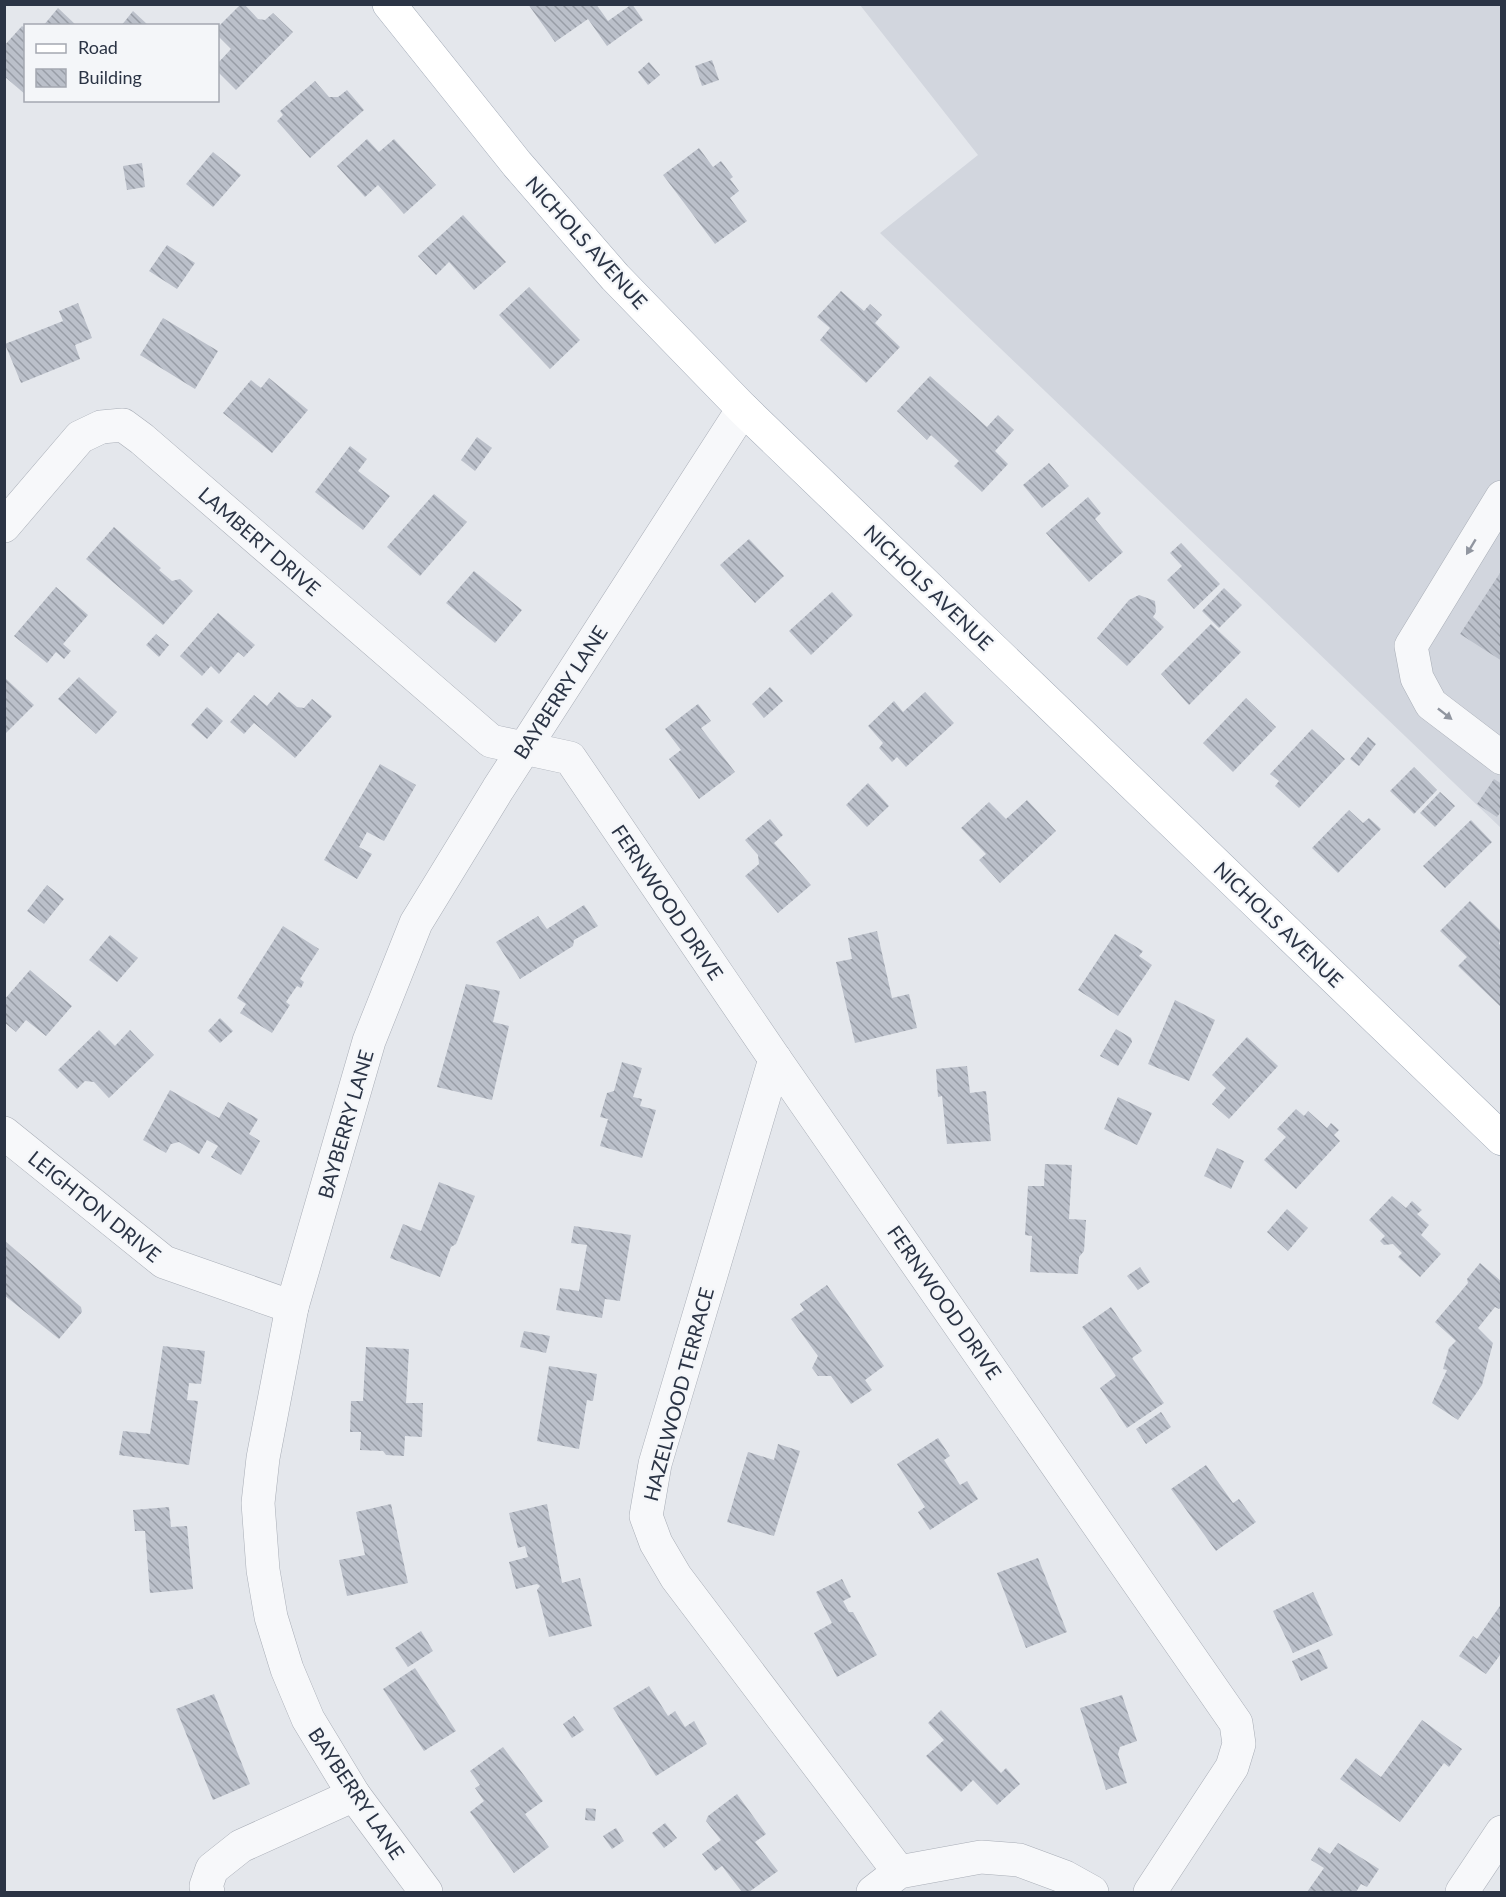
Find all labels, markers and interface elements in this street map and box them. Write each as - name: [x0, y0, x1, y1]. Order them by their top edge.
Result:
- legend: [24, 24, 219, 102]
- text: Road: [78, 36, 118, 58]
- text: Building: [78, 66, 142, 88]
- street label: NICHOLS AVENUE: [521, 171, 653, 313]
- street label: LAMBERT DRIVE: [194, 482, 326, 600]
- street label: NICHOLS AVENUE: [859, 519, 999, 655]
- one-way arrow: [1465, 539, 1476, 555]
- street label: BAYBERRY LANE: [508, 621, 612, 763]
- one-way arrow: [1437, 708, 1453, 721]
- street label: FERNWOOD DRIVE: [607, 820, 729, 984]
- street label: NICHOLS AVENUE: [1209, 856, 1349, 992]
- street label: BAYBERRY LANE: [312, 1047, 378, 1201]
- street label: LEIGHTON DRIVE: [24, 1145, 166, 1267]
- street label: FERNWOOD DRIVE: [883, 1221, 1007, 1383]
- street label: HAZELWOOD TERRACE: [638, 1285, 718, 1503]
- street label: BAYBERRY LANE: [304, 1723, 410, 1863]

